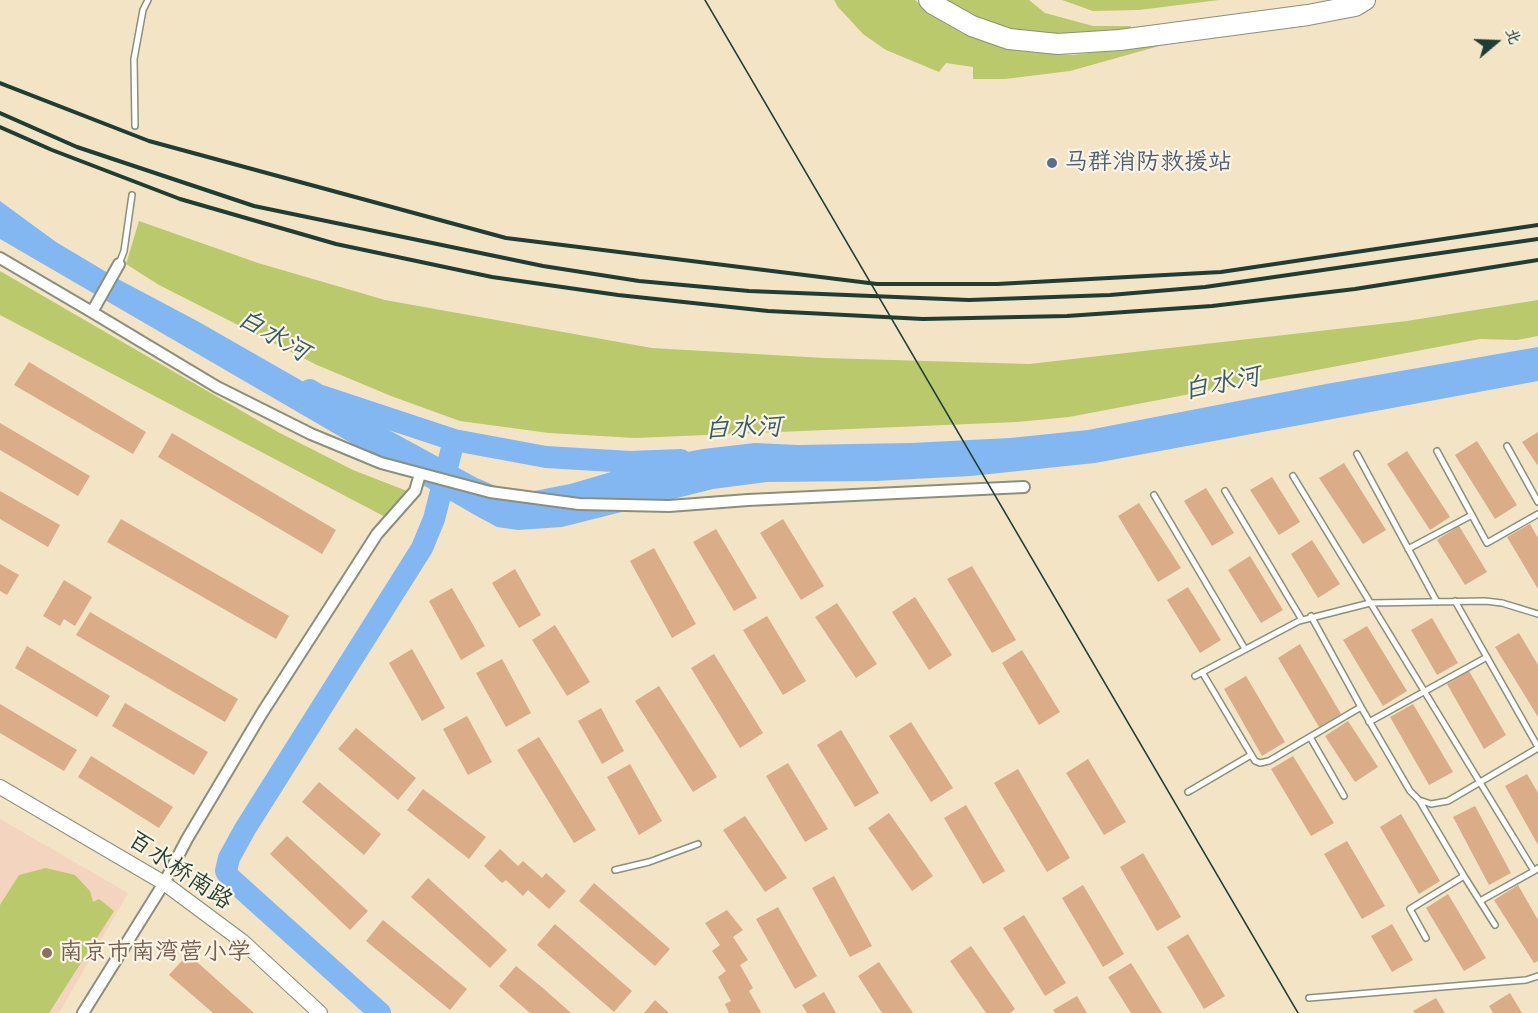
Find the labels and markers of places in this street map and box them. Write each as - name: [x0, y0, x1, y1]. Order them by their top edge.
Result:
- place label: 马群消防救援站: [1064, 149, 1232, 177]
- marker: 马群消防救援站: [1045, 156, 1059, 170]
- place label: 南京市南湾营小学: [59, 939, 251, 967]
- marker: 南京市南湾营小学: [40, 946, 54, 960]

